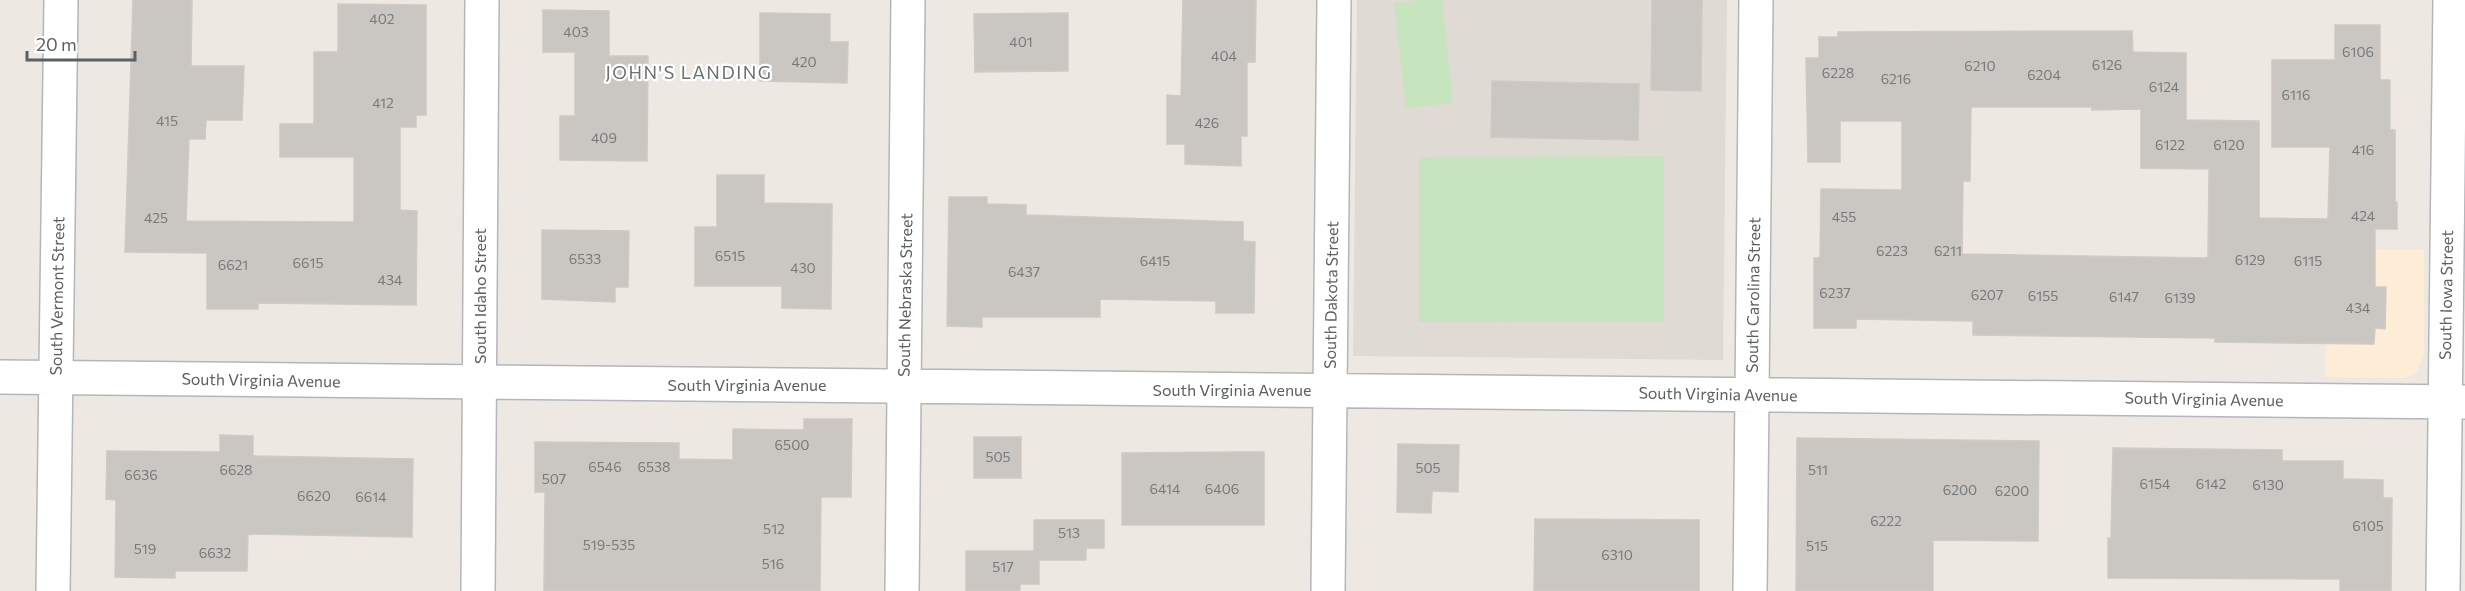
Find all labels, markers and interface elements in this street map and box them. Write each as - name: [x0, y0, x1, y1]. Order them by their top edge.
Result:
- house number: 402: [369, 10, 395, 27]
- house number: 403: [563, 23, 589, 40]
- scale bar: [27, 24, 135, 62]
- text: 20 m: [36, 33, 77, 55]
- house number: 401: [1009, 33, 1033, 50]
- house number: 6106: [2342, 43, 2374, 60]
- house number: 404: [1211, 47, 1238, 64]
- house number: 420: [791, 53, 817, 70]
- house number: 6126: [2092, 56, 2122, 73]
- house number: 6210: [1964, 57, 1996, 74]
- district label: JOHN'S LANDING: [606, 61, 773, 83]
- house number: 6228: [1822, 64, 1854, 81]
- house number: 6204: [2027, 66, 2061, 83]
- house number: 6216: [1881, 70, 1911, 87]
- house number: 6124: [2149, 78, 2180, 95]
- house number: 6116: [2282, 86, 2310, 103]
- house number: 412: [372, 94, 394, 111]
- house number: 415: [156, 112, 178, 129]
- house number: 426: [1195, 114, 1219, 131]
- house number: 409: [591, 129, 617, 146]
- house number: 6122: [2155, 136, 2185, 153]
- house number: 6120: [2213, 136, 2245, 153]
- house number: 416: [2352, 141, 2374, 158]
- house number: 424: [2351, 207, 2376, 224]
- house number: 455: [1832, 208, 1856, 225]
- house number: 425: [144, 209, 168, 226]
- street label: South Nebraska Street: [894, 212, 915, 377]
- street label: South Vermont Street: [46, 216, 67, 376]
- street label: South Carolina Street: [1742, 217, 1763, 373]
- street label: South Dakota Street: [1320, 221, 1341, 369]
- street label: South Idaho Street: [470, 228, 489, 364]
- street label: South Iowa Street: [2435, 230, 2456, 360]
- house number: 6223: [1876, 242, 1908, 259]
- house number: 6211: [1934, 242, 1962, 259]
- house number: 6515: [715, 247, 745, 264]
- house number: 6533: [569, 250, 601, 267]
- house number: 6129: [2235, 251, 2265, 268]
- house number: 6415: [1140, 252, 1170, 269]
- house number: 6115: [2294, 252, 2322, 269]
- house number: 6615: [292, 254, 324, 271]
- house number: 6621: [218, 256, 248, 273]
- house number: 430: [790, 259, 816, 276]
- house number: 6437: [1008, 263, 1040, 280]
- house number: 434: [378, 271, 403, 288]
- house number: 6237: [1819, 284, 1851, 301]
- house number: 6207: [1971, 286, 2003, 303]
- house number: 6155: [2028, 287, 2058, 304]
- house number: 6147: [2109, 288, 2139, 305]
- house number: 6139: [2165, 289, 2195, 306]
- house number: 434: [2346, 299, 2371, 316]
- street label: South Virginia Avenue: [181, 369, 341, 390]
- street label: South Virginia Avenue: [668, 375, 827, 394]
- street label: South Virginia Avenue: [1153, 380, 1312, 399]
- street label: South Virginia Avenue: [1638, 383, 1798, 404]
- street label: South Virginia Avenue: [2124, 388, 2284, 409]
- house number: 6500: [775, 436, 809, 453]
- house number: 505: [985, 448, 1011, 465]
- house number: 6546: [588, 458, 622, 475]
- house number: 6538: [637, 458, 671, 475]
- house number: 505: [1415, 459, 1441, 476]
- house number: 6628: [219, 461, 253, 478]
- house number: 511: [1808, 461, 1828, 478]
- house number: 6636: [124, 466, 158, 483]
- house number: 507: [542, 470, 566, 487]
- house number: 6154: [2140, 475, 2171, 492]
- house number: 6142: [2196, 475, 2226, 492]
- house number: 6130: [2252, 476, 2284, 493]
- house number: 6414: [1150, 480, 1181, 497]
- house number: 6406: [1205, 480, 1239, 497]
- house number: 6200: [1943, 481, 1977, 498]
- house number: 6200: [1995, 482, 2029, 499]
- house number: 6620: [297, 487, 331, 504]
- house number: 6614: [355, 488, 387, 505]
- house number: 6222: [1870, 512, 1902, 529]
- house number: 6105: [2352, 517, 2384, 534]
- house number: 512: [763, 520, 785, 537]
- house number: 513: [1058, 524, 1080, 541]
- house number: 519-535: [583, 536, 635, 553]
- house number: 515: [1806, 537, 1828, 554]
- house number: 519: [134, 540, 156, 557]
- house number: 6632: [199, 544, 232, 561]
- house number: 6310: [1601, 546, 1633, 563]
- house number: 516: [762, 555, 784, 572]
- house number: 517: [992, 558, 1014, 575]

